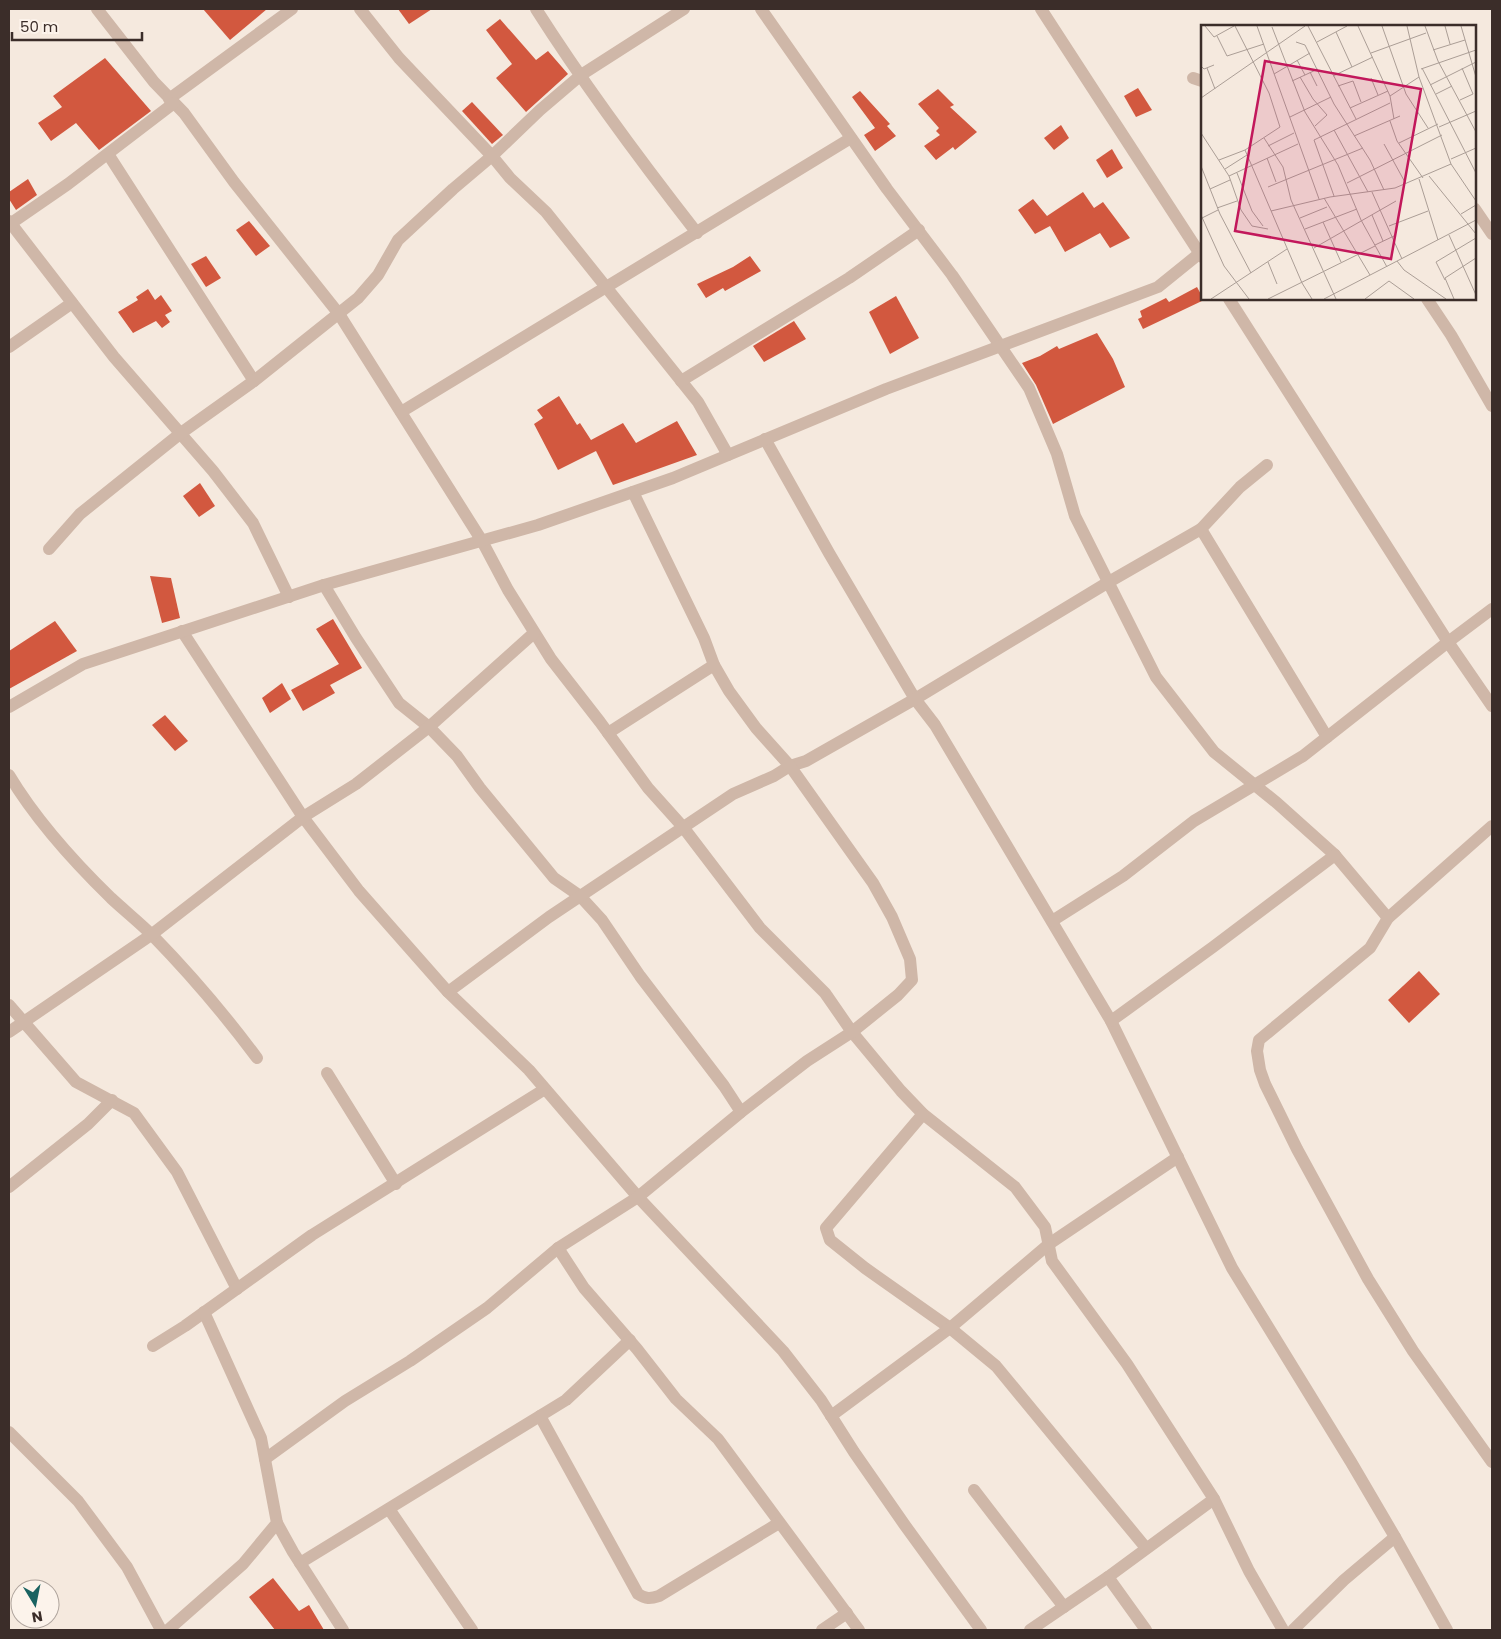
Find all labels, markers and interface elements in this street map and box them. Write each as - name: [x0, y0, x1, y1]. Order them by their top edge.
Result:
- scale bar: [12, 10, 142, 42]
- text: 50 m: [20, 16, 58, 37]
- inset map: [1201, 25, 1476, 300]
- north arrow: [10, 1579, 60, 1629]
- text: N: [30, 1606, 44, 1628]

